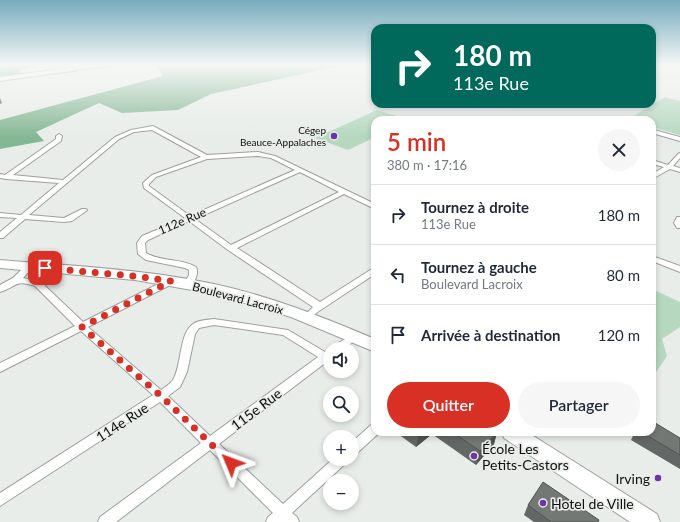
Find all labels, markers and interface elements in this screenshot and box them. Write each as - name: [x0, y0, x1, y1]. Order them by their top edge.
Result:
- text: 180 m: [453, 38, 532, 72]
- icon: right: [387, 40, 439, 92]
- text: 113e Rue: [453, 72, 529, 94]
- place label: Cégep Beauce-Appalaches: [240, 124, 326, 148]
- text: 5 min: [387, 127, 446, 156]
- button: close: [598, 129, 640, 171]
- marker: Cégep Beauce-Appalaches: [329, 131, 339, 141]
- text: 380 m · 17:16: [387, 157, 467, 173]
- text: Tournez à droite: [421, 198, 529, 216]
- street label: 112e Rue: [156, 204, 208, 238]
- icon: right: [387, 204, 409, 226]
- text: 180 m: [598, 206, 640, 224]
- text: 113e Rue: [421, 216, 476, 232]
- pin: [28, 251, 62, 285]
- icon: arrive: [34, 257, 56, 279]
- text: Tournez à gauche: [421, 258, 537, 276]
- icon: left: [387, 264, 409, 286]
- text: 80 m: [606, 266, 640, 284]
- text: Boulevard Lacroix: [421, 276, 523, 292]
- street label: Boulevard Lacroix: [191, 279, 285, 317]
- icon: arrive: [387, 324, 409, 346]
- text: Arrivée à destination: [421, 326, 560, 344]
- text: 120 m: [598, 326, 640, 344]
- map controls: [323, 342, 359, 510]
- button: sound: [323, 342, 359, 378]
- button: Quitter: [387, 382, 510, 428]
- button: Partager: [518, 382, 640, 428]
- street label: 115e Rue: [227, 384, 285, 434]
- button: search: [323, 386, 359, 422]
- street label: 114e Rue: [93, 399, 151, 445]
- button: +: [323, 430, 359, 466]
- place label: École Les Petits-Castors: [482, 440, 569, 473]
- position arrow: [210, 442, 252, 484]
- marker: École Les Petits-Castors: [469, 451, 479, 461]
- place label: Irving: [615, 470, 650, 487]
- marker: Irving: [653, 473, 663, 483]
- button: −: [323, 474, 359, 510]
- place label: Hotel de Ville: [551, 495, 634, 512]
- marker: Hotel de Ville: [538, 498, 548, 508]

